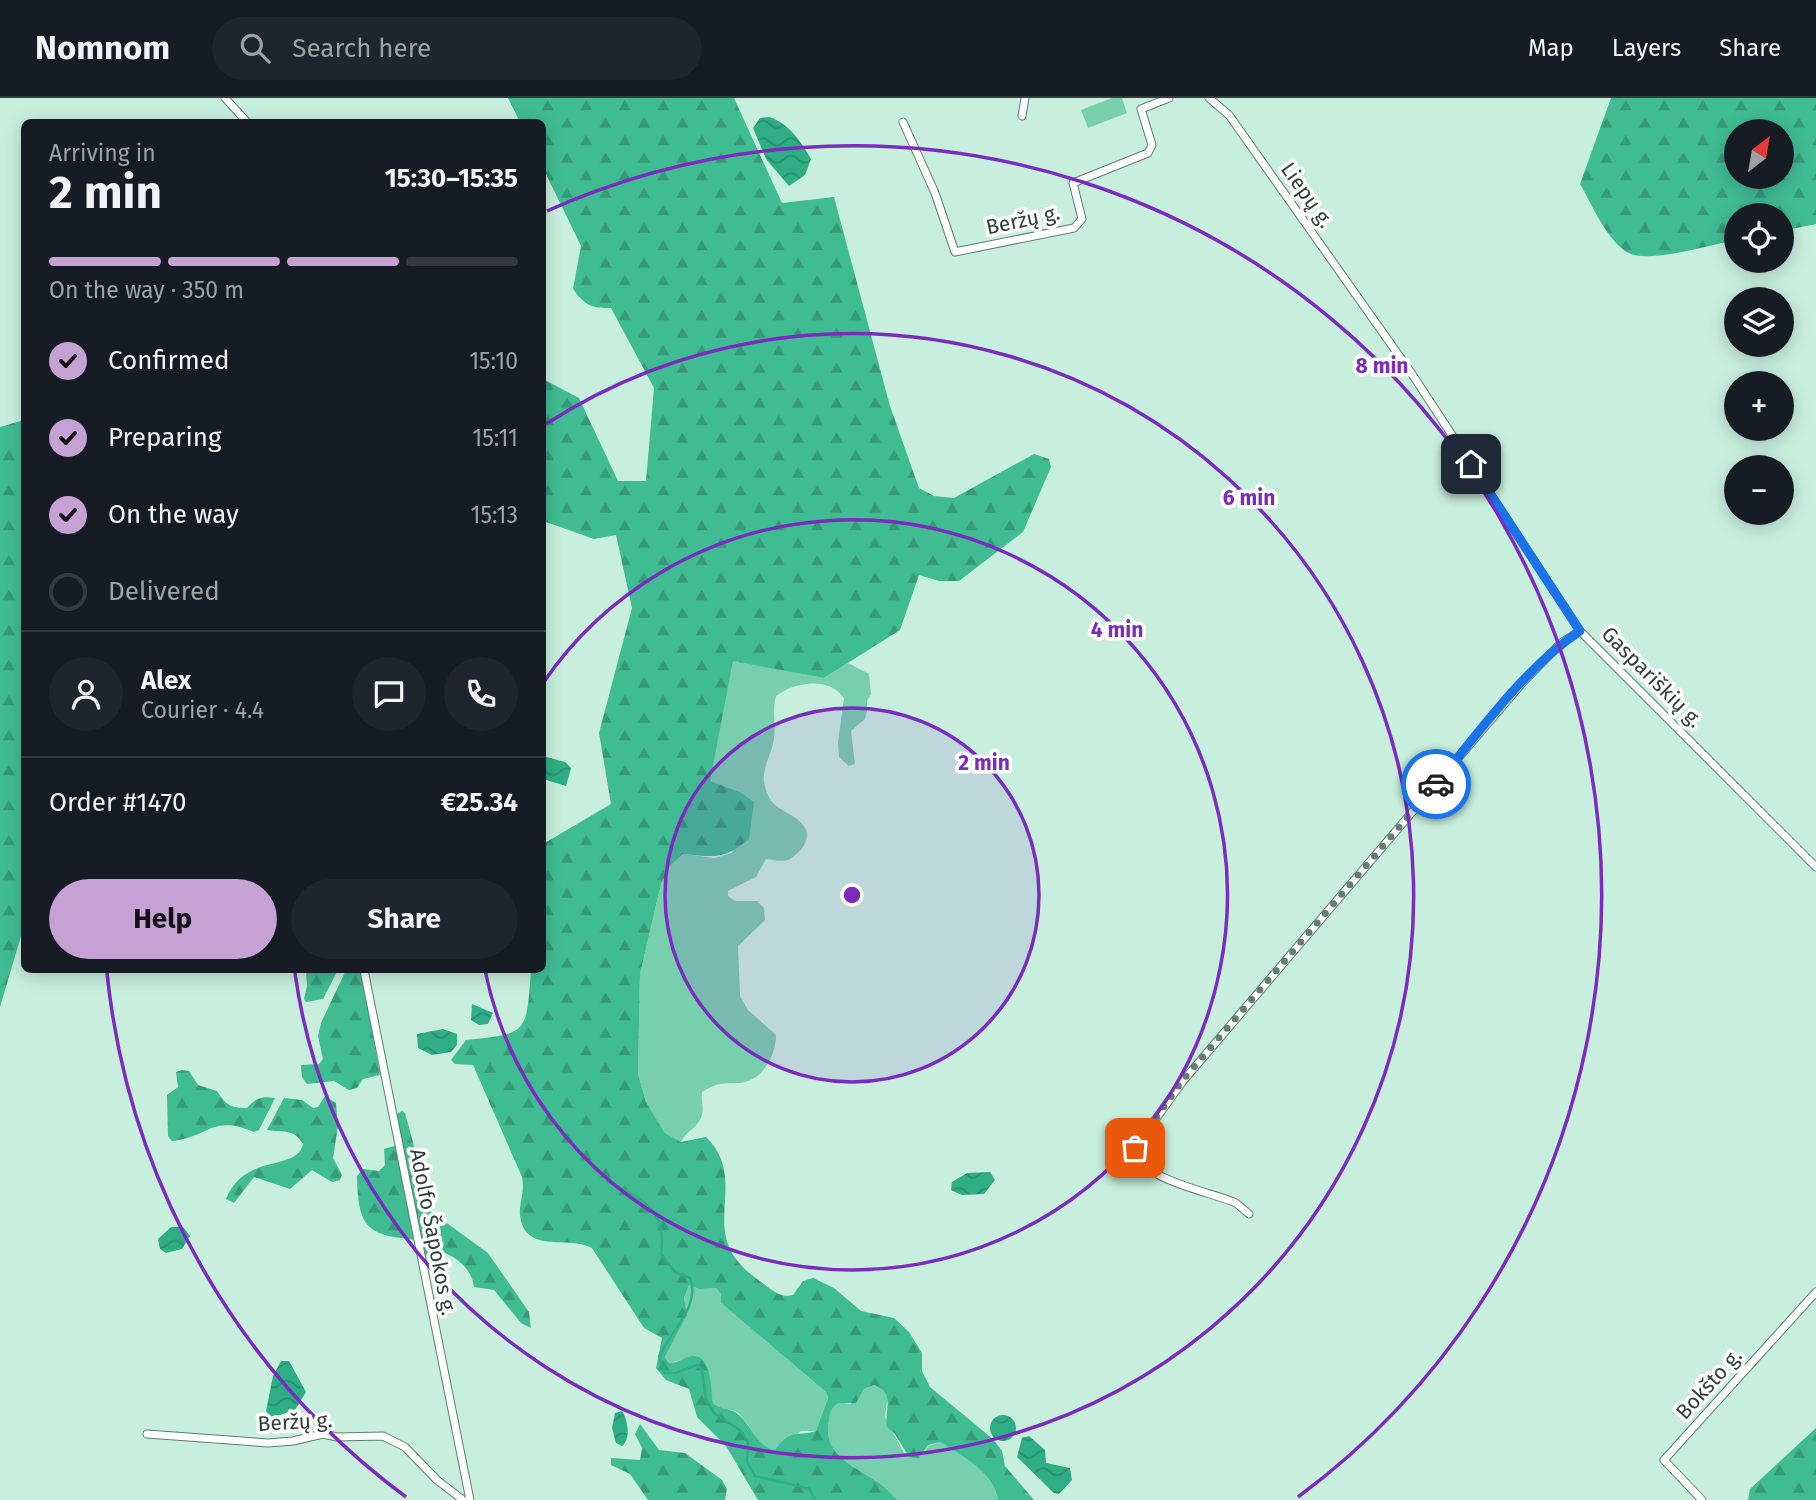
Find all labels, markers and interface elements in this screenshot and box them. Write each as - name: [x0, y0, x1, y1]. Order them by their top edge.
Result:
- search box: [212, 17, 702, 80]
- text: Nomnom: [35, 28, 170, 68]
- icon: search: [236, 29, 274, 67]
- text: Search here: [292, 33, 431, 64]
- text: Map: [1528, 34, 1574, 62]
- text: Layers: [1612, 34, 1681, 62]
- text: Share: [1719, 34, 1781, 62]
- north arrow: [1724, 119, 1794, 189]
- map controls: [1724, 119, 1794, 525]
- text: Arriving in: [49, 139, 156, 167]
- street label: Liepų g.: [1275, 157, 1339, 233]
- text: 15:30–15:35: [385, 163, 518, 194]
- text: 2 min: [49, 165, 162, 220]
- street label: Beržų g.: [984, 200, 1062, 240]
- button: locate: [1724, 203, 1794, 273]
- text: On the way · 350 m: [49, 276, 244, 304]
- button: layers: [1724, 287, 1794, 357]
- icon: check: [49, 342, 87, 380]
- text: Confirmed: [108, 345, 229, 376]
- text: 15:10: [469, 347, 518, 375]
- text: 8 min: [1356, 353, 1408, 379]
- button: +: [1724, 371, 1794, 441]
- icon: check: [49, 419, 87, 457]
- text: Preparing: [108, 422, 221, 453]
- text: 15:11: [472, 424, 518, 452]
- pin: [1441, 434, 1501, 494]
- icon: home: [1452, 445, 1490, 483]
- button: −: [1724, 455, 1794, 525]
- text: 6 min: [1223, 485, 1275, 511]
- icon: check: [49, 496, 87, 534]
- text: On the way: [108, 499, 239, 530]
- text: 15:13: [470, 501, 518, 529]
- text: Delivered: [108, 576, 220, 607]
- text: 4 min: [1091, 617, 1143, 643]
- street label: Gaspariškių g.: [1596, 621, 1708, 733]
- button: person: [49, 657, 123, 731]
- button: chat: [352, 657, 426, 731]
- button: phone: [444, 657, 518, 731]
- text: Alex: [141, 665, 191, 696]
- text: Courier · 4.4: [141, 696, 264, 724]
- courier: [1401, 749, 1471, 819]
- text: 2 min: [958, 750, 1010, 776]
- icon: car: [1417, 765, 1455, 803]
- text: Order #1470: [49, 787, 187, 818]
- text: €25.34: [441, 787, 518, 818]
- button: Help: [49, 879, 277, 959]
- button: Share: [291, 879, 518, 959]
- centre of rings: [840, 883, 864, 907]
- pin: [1105, 1118, 1165, 1178]
- icon: bag: [1116, 1129, 1154, 1167]
- street label: Adolfo Šapokos g.: [404, 1146, 462, 1318]
- street label: Bokšto g.: [1670, 1343, 1748, 1425]
- street label: Beržų g.: [257, 1407, 333, 1437]

